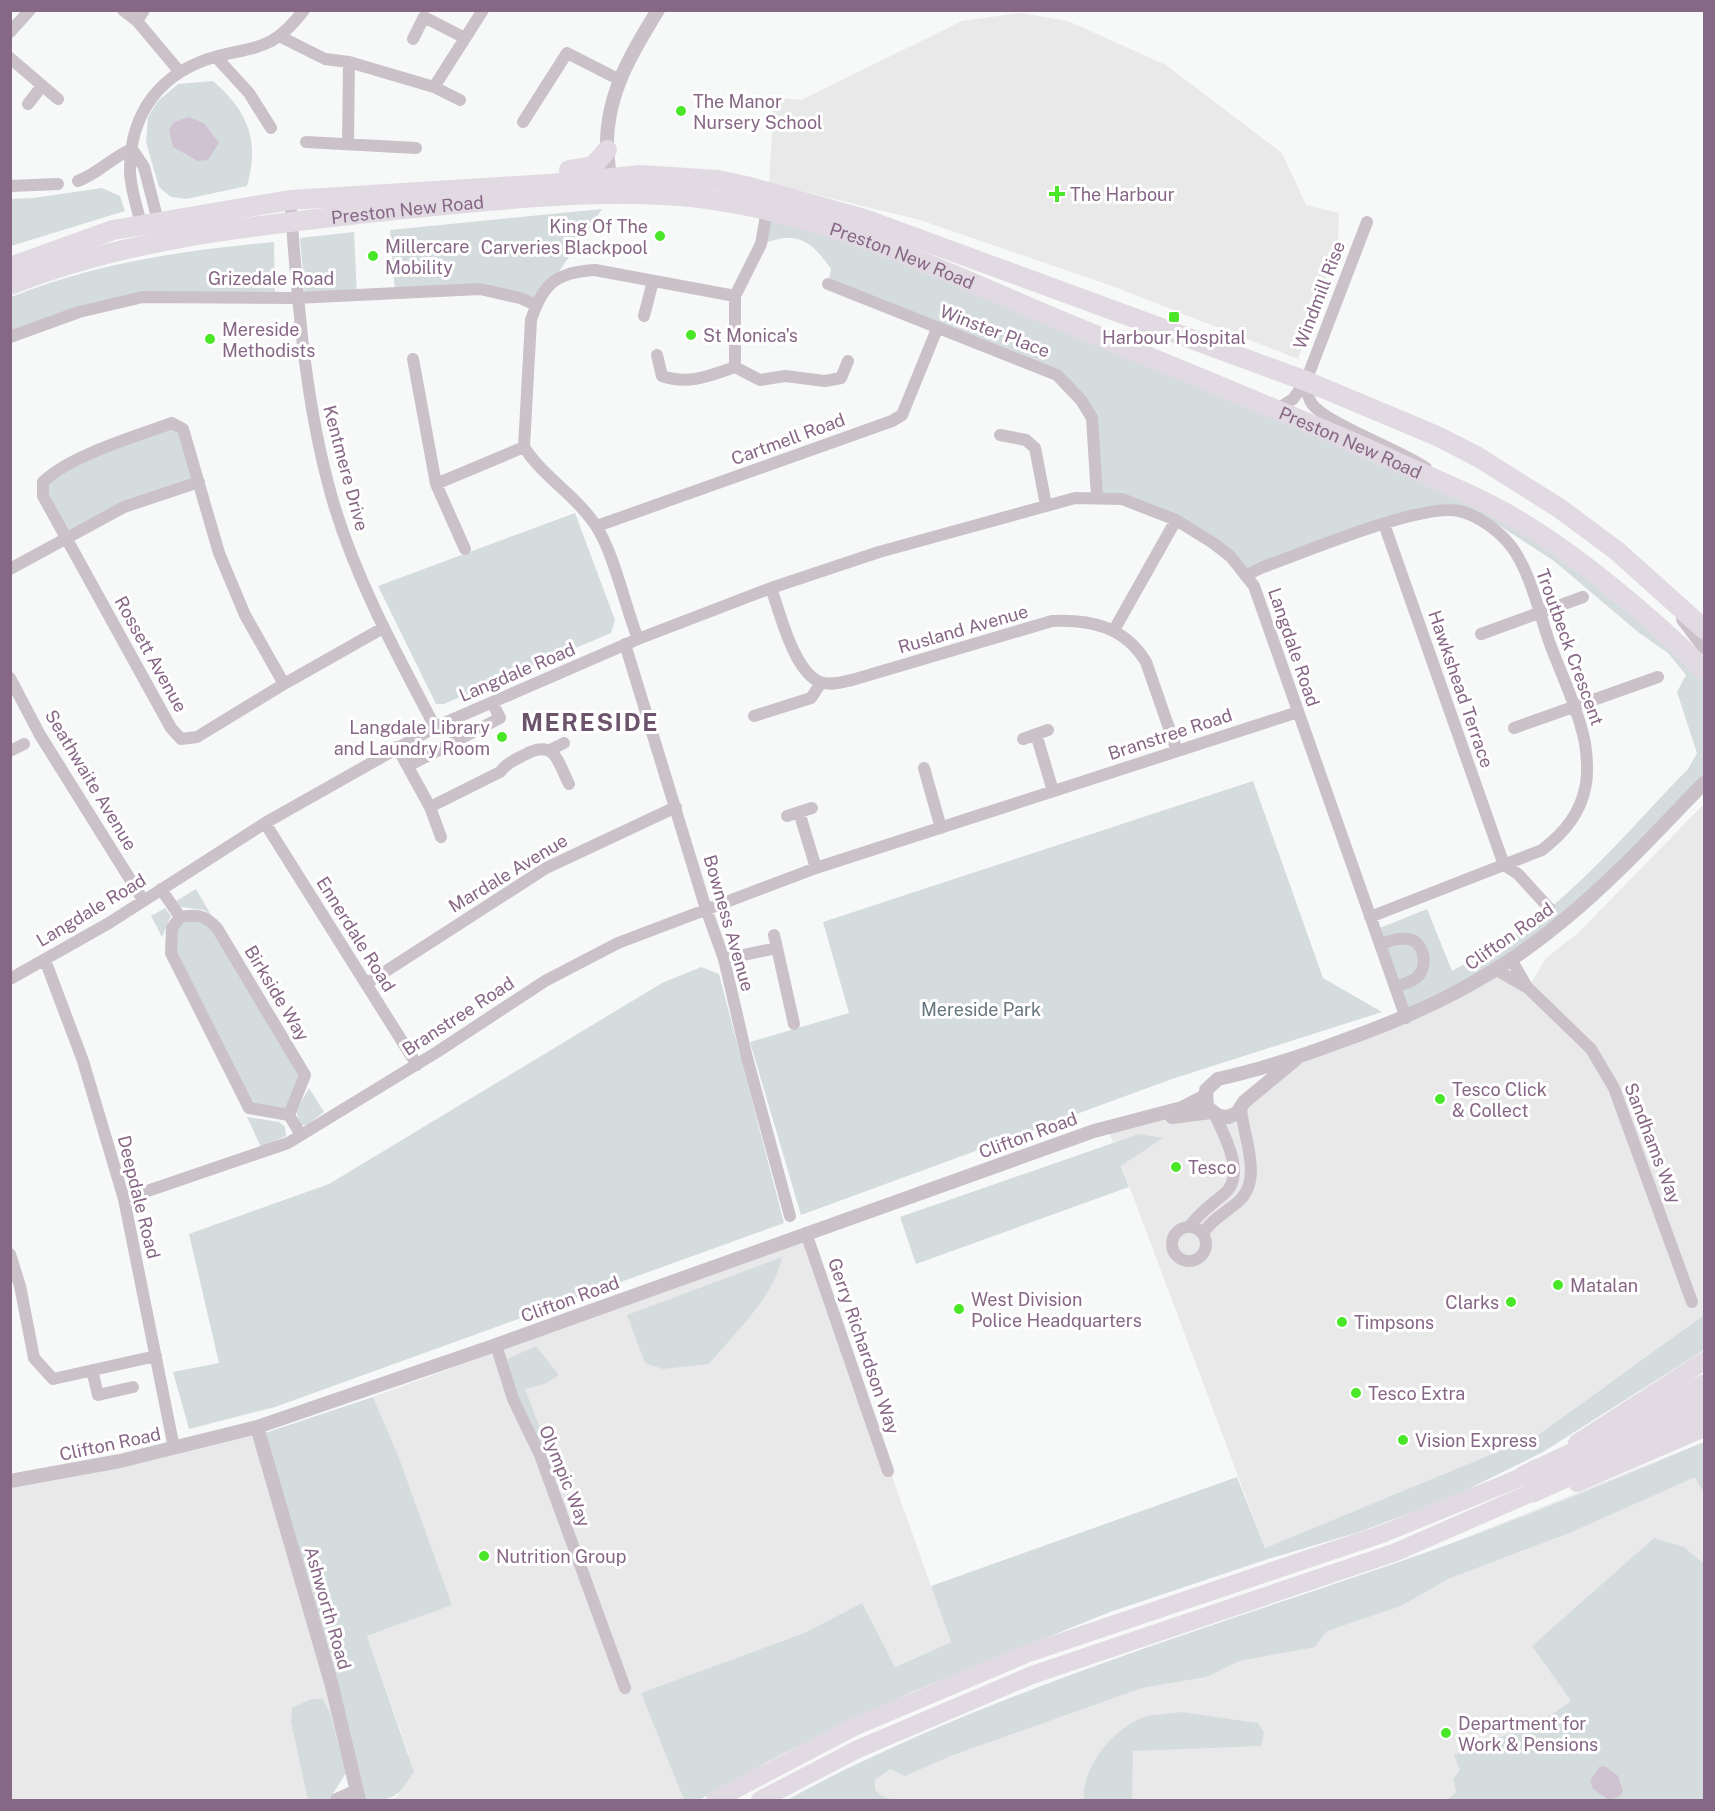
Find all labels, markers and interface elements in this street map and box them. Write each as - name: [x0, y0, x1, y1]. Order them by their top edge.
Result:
- place label: The Manor Nursery School: [693, 91, 823, 133]
- marker: The Manor Nursery School: [674, 104, 688, 118]
- place label: The Harbour: [1070, 184, 1175, 205]
- marker: The Harbour: [1048, 185, 1066, 203]
- street label: Preston New Road: [330, 191, 485, 228]
- place label: King Of The Carveries Blackpool: [481, 216, 648, 258]
- street label: Preston New Road: [827, 218, 978, 293]
- marker: King Of The Carveries Blackpool: [653, 229, 667, 243]
- place label: Millercare Mobility: [385, 236, 470, 278]
- street label: Windmill Rise: [1289, 238, 1349, 352]
- marker: Millercare Mobility: [366, 249, 380, 263]
- street label: Grizedale Road: [208, 268, 334, 289]
- street label: Winster Place: [937, 300, 1053, 362]
- marker: Harbour Hospital: [1167, 310, 1181, 324]
- place label: Mereside Methodists: [222, 319, 315, 361]
- place label: St Monica's: [703, 325, 798, 346]
- place label: Harbour Hospital: [1102, 327, 1246, 348]
- marker: St Monica's: [684, 328, 698, 342]
- marker: Mereside Methodists: [203, 332, 217, 346]
- street label: Preston New Road: [1276, 402, 1425, 482]
- street label: Kentmere Drive: [319, 403, 373, 533]
- street label: Cartmell Road: [728, 409, 848, 469]
- street label: Troutbeck Crescent: [1532, 566, 1608, 728]
- street label: Langdale Road: [1264, 585, 1324, 709]
- street label: Rossett Avenue: [110, 592, 192, 716]
- street label: Rusland Avenue: [896, 600, 1030, 658]
- street label: Hawkshead Terrace: [1424, 607, 1498, 771]
- street label: Langdale Road: [456, 638, 578, 706]
- street label: Branstree Road: [1105, 704, 1235, 764]
- street label: Seathwaite Avenue: [41, 706, 141, 854]
- district label: MERESIDE: [521, 708, 659, 736]
- place label: Langdale Library and Laundry Room: [334, 717, 490, 759]
- marker: Langdale Library and Laundry Room: [495, 730, 509, 744]
- street label: Mardale Avenue: [445, 829, 571, 917]
- street label: Bowness Avenue: [699, 852, 759, 994]
- street label: Langdale Road: [32, 869, 150, 951]
- street label: Ennerdale Road: [312, 873, 400, 995]
- street label: Clifton Road: [1461, 898, 1557, 974]
- street label: Birkside Way: [240, 941, 314, 1045]
- street label: Branstree Road: [398, 972, 518, 1060]
- park label: Mereside Park: [921, 999, 1041, 1020]
- place label: Tesco Click & Collect: [1452, 1079, 1547, 1121]
- street label: Sandhams Way: [1620, 1080, 1686, 1207]
- marker: Tesco Click & Collect: [1433, 1092, 1447, 1106]
- street label: Clifton Road: [976, 1108, 1080, 1162]
- street label: Deepdale Road: [114, 1133, 164, 1261]
- place label: Tesco: [1188, 1157, 1237, 1178]
- marker: Tesco: [1169, 1160, 1183, 1174]
- street label: Gerry Richardson Way: [824, 1255, 904, 1437]
- street label: Clifton Road: [518, 1272, 622, 1326]
- place label: Matalan: [1570, 1275, 1638, 1296]
- marker: Matalan: [1551, 1278, 1565, 1292]
- place label: West Division Police Headquarters: [971, 1289, 1142, 1331]
- place label: Clarks: [1445, 1292, 1499, 1313]
- marker: Clarks: [1504, 1295, 1518, 1309]
- marker: West Division Police Headquarters: [952, 1302, 966, 1316]
- place label: Timpsons: [1354, 1312, 1434, 1333]
- marker: Timpsons: [1335, 1315, 1349, 1329]
- place label: Tesco Extra: [1368, 1383, 1465, 1404]
- marker: Tesco Extra: [1349, 1386, 1363, 1400]
- street label: Olympic Way: [535, 1422, 595, 1530]
- street label: Clifton Road: [57, 1423, 163, 1465]
- place label: Vision Express: [1415, 1430, 1537, 1451]
- marker: Vision Express: [1396, 1433, 1410, 1447]
- street label: Ashworth Road: [300, 1544, 356, 1672]
- place label: Nutrition Group: [496, 1546, 626, 1567]
- marker: Nutrition Group: [477, 1549, 491, 1563]
- place label: Department for Work & Pensions: [1458, 1713, 1598, 1755]
- marker: Department for Work & Pensions: [1439, 1726, 1453, 1740]

